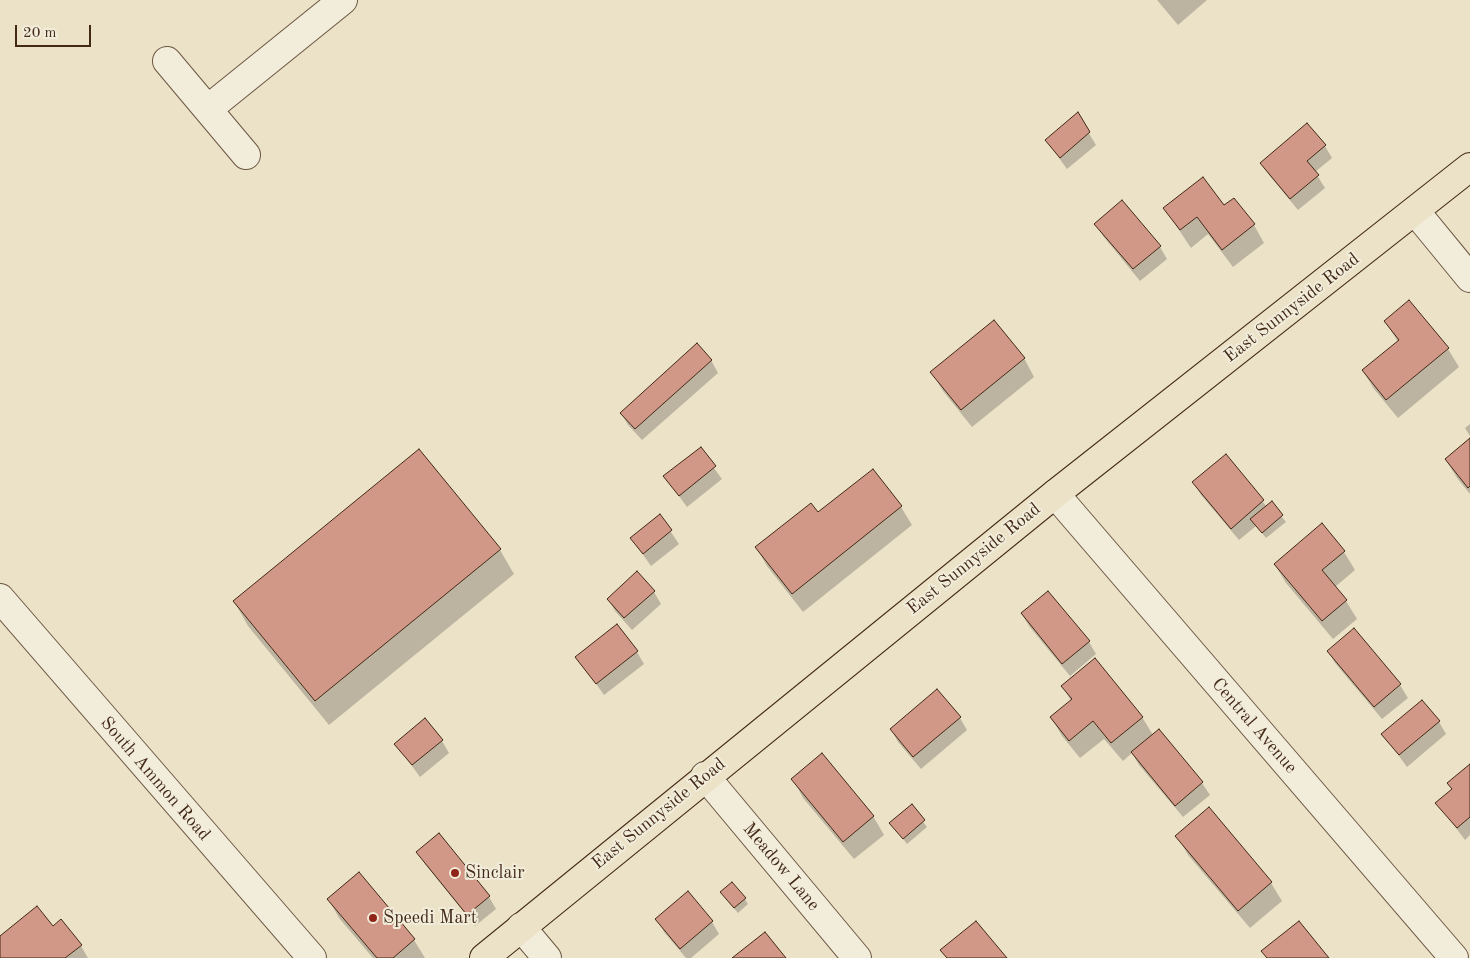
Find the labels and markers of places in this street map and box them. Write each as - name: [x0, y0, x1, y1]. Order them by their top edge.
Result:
- place label: Sinclair: [465, 862, 525, 884]
- marker: Sinclair: [449, 867, 461, 879]
- place label: Speedi Mart: [383, 907, 477, 929]
- marker: Speedi Mart: [367, 912, 379, 924]

